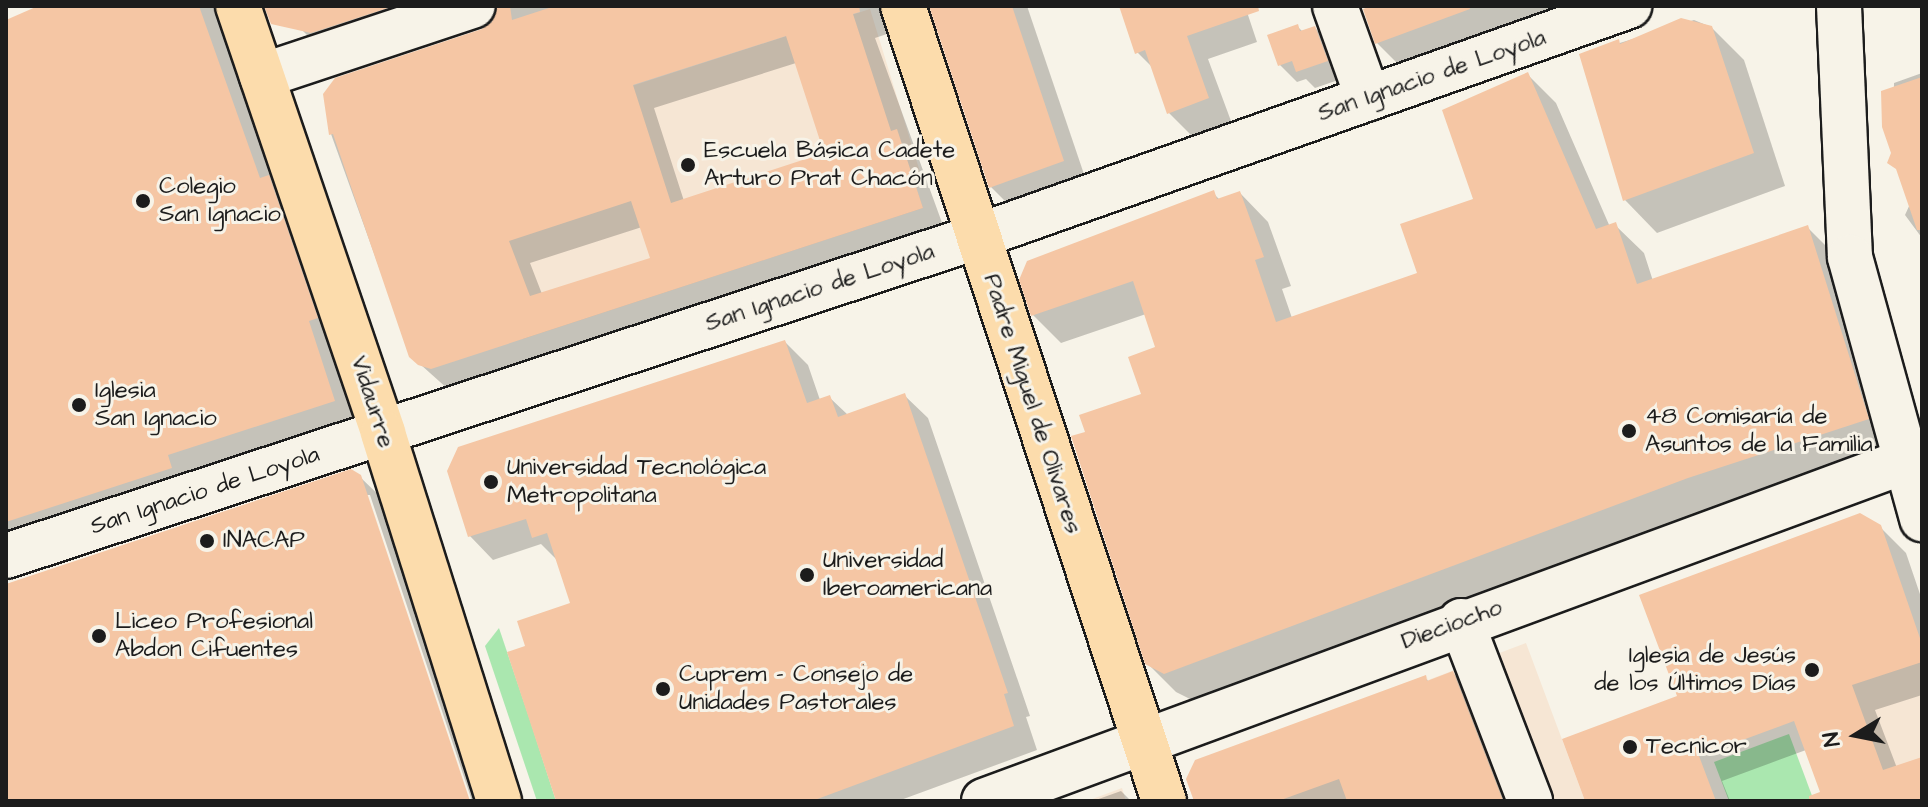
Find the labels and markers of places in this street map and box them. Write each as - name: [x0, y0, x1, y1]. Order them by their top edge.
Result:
- place label: Escuela Básica Cadete Arturo Prat Chacón: [704, 137, 955, 193]
- marker: Escuela Básica Cadete Arturo Prat Chacón: [679, 156, 697, 174]
- place label: Colegio San Ignacio: [159, 173, 281, 229]
- marker: Colegio San Ignacio: [134, 192, 152, 210]
- place label: Iglesia San Ignacio: [95, 377, 217, 433]
- marker: Iglesia San Ignacio: [70, 396, 88, 414]
- place label: 48 Comisaría de Asuntos de la Familia: [1645, 403, 1873, 459]
- marker: 48 Comisaría de Asuntos de la Familia: [1620, 422, 1638, 440]
- place label: Universidad Tecnológica Metropolitana: [507, 454, 766, 510]
- marker: Universidad Tecnológica Metropolitana: [482, 473, 500, 491]
- place label: INACAP: [223, 527, 305, 555]
- marker: INACAP: [198, 532, 216, 550]
- place label: Universidad Iberoamericana: [823, 547, 992, 603]
- marker: Universidad Iberoamericana: [798, 566, 816, 584]
- place label: Liceo Profesional Abdon Cifuentes: [115, 608, 313, 664]
- marker: Liceo Profesional Abdon Cifuentes: [90, 627, 108, 645]
- place label: Iglesia de Jesús de los Últimos Días: [1594, 642, 1796, 698]
- place label: Cuprem - Consejo de Unidades Pastorales: [679, 661, 913, 717]
- marker: Iglesia de Jesús de los Últimos Días: [1803, 661, 1821, 679]
- marker: Cuprem - Consejo de Unidades Pastorales: [654, 680, 672, 698]
- place label: Tecnicor: [1646, 733, 1747, 761]
- marker: Tecnicor: [1621, 738, 1639, 756]

